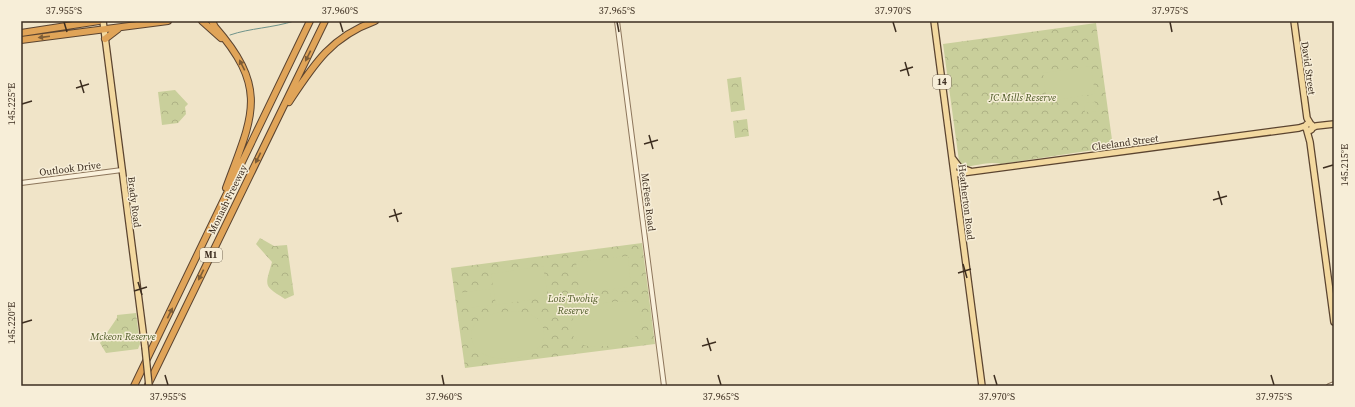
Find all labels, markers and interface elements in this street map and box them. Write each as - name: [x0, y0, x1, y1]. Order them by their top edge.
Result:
- text: 37.955°S: [46, 4, 82, 17]
- text: 37.960°S: [322, 4, 358, 17]
- text: 37.965°S: [599, 4, 635, 17]
- text: 37.970°S: [875, 4, 911, 17]
- text: 37.975°S: [1152, 4, 1188, 17]
- one-way arrow: [38, 34, 50, 40]
- street label: David Street: [1298, 40, 1319, 96]
- one-way arrow: [305, 50, 311, 62]
- one-way arrow: [239, 60, 245, 71]
- road number: 14: [933, 75, 951, 89]
- text: 145.225°E: [5, 83, 18, 125]
- park label: JC Mills Reserve: [988, 91, 1056, 104]
- street label: Cleeland Street: [1091, 131, 1160, 154]
- text: 145.215°E: [1338, 144, 1351, 186]
- one-way arrow: [255, 153, 261, 164]
- street label: Outlook Drive: [39, 158, 102, 179]
- street label: Monash Freeway: [205, 162, 250, 236]
- street label: Heatherton Road: [955, 163, 978, 241]
- street label: McFees Road: [638, 172, 659, 232]
- street label: Brady Road: [125, 176, 144, 229]
- road number: M1: [200, 248, 222, 262]
- one-way arrow: [198, 270, 204, 281]
- park label: Lois Twohig Reserve: [547, 292, 599, 317]
- text: 145.220°E: [5, 302, 18, 344]
- one-way arrow: [167, 307, 173, 319]
- park label: Mckeon Reserve: [89, 330, 156, 343]
- text: 37.955°S: [150, 390, 186, 403]
- text: 37.960°S: [426, 390, 462, 403]
- text: 37.965°S: [703, 390, 739, 403]
- text: 37.970°S: [979, 390, 1015, 403]
- text: 37.975°S: [1256, 390, 1292, 403]

